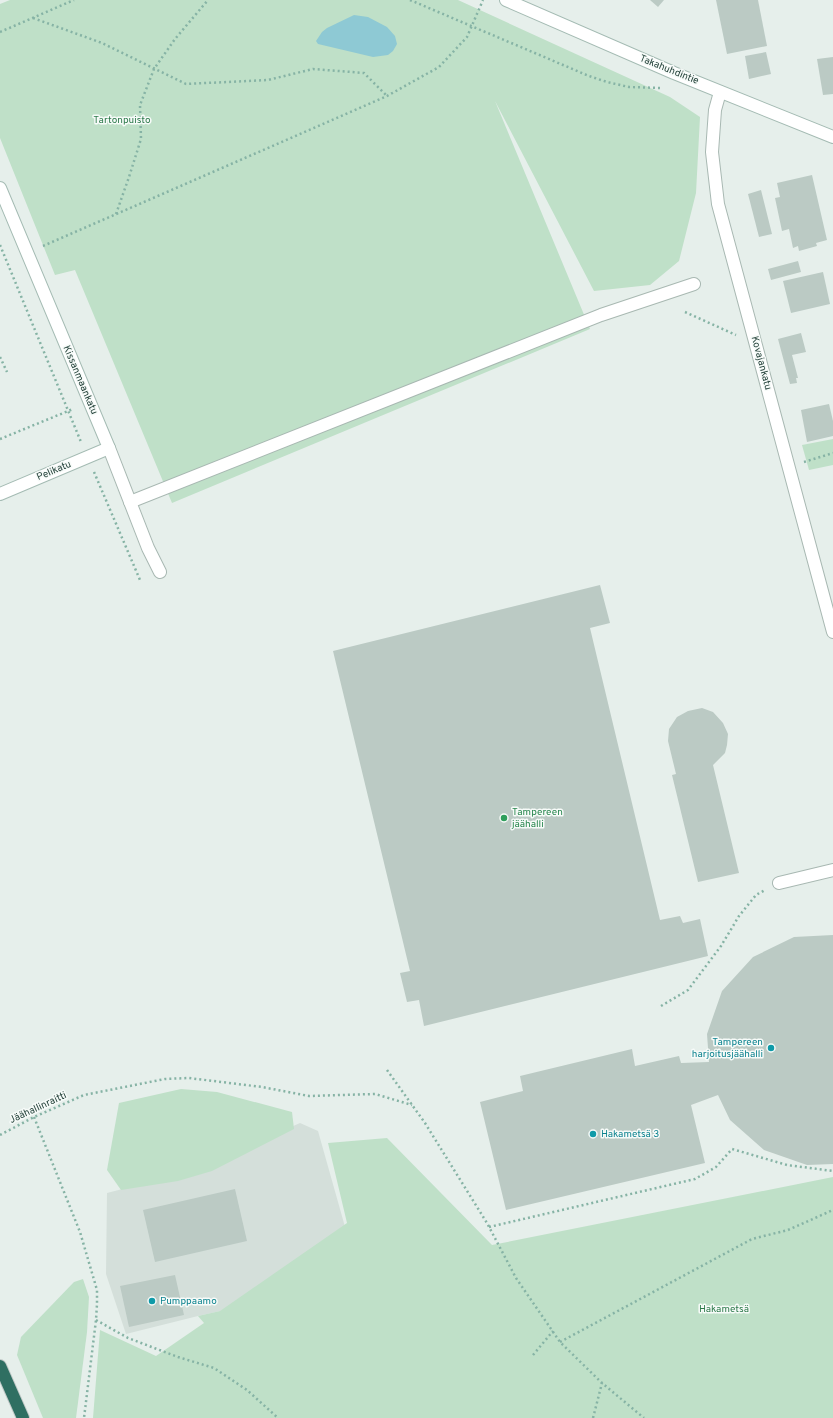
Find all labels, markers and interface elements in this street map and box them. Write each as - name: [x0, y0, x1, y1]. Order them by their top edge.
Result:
- street label: Takahuhdintie: [637, 52, 701, 88]
- park label: Tartonpuisto: [93, 114, 151, 127]
- street label: Kovajankatu: [748, 335, 774, 391]
- street label: Kissanmaankatu: [60, 344, 100, 416]
- street label: Pelikatu: [35, 458, 73, 484]
- place label: Tampereen jäähalli: [511, 806, 563, 831]
- marker: Tampereen jäähalli: [499, 813, 509, 823]
- place label: Tampereen harjoitusjäähalli: [692, 1036, 763, 1061]
- marker: Tampereen harjoitusjäähalli: [766, 1043, 776, 1053]
- street label: Jäähallinraitti: [7, 1089, 69, 1127]
- place label: Hakametsä 3: [601, 1128, 659, 1141]
- marker: Hakametsä 3: [588, 1129, 598, 1139]
- place label: Pumppaamo: [160, 1295, 217, 1308]
- marker: Pumppaamo: [147, 1296, 157, 1306]
- park label: Hakametsä: [699, 1303, 749, 1316]

